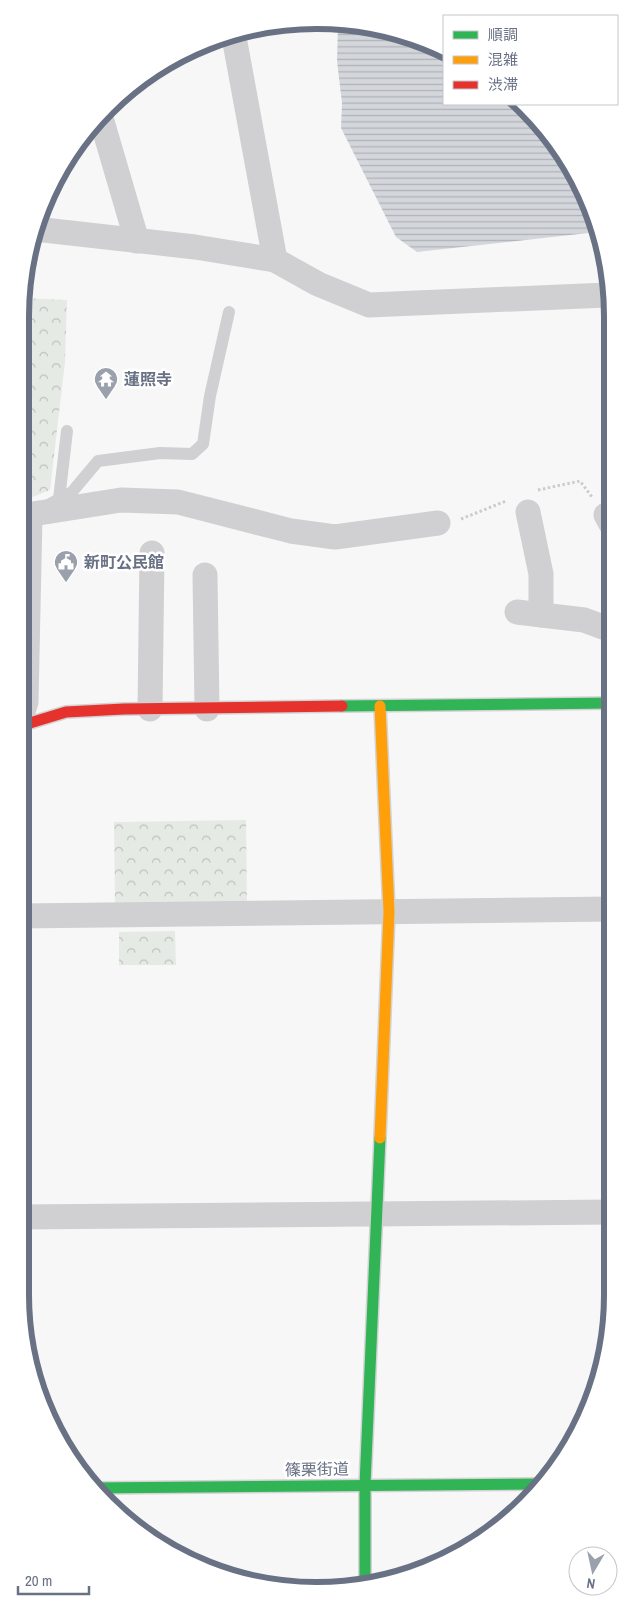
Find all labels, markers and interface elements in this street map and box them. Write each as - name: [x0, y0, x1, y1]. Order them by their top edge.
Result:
- legend: [443, 15, 618, 105]
- text: 順調: [488, 24, 518, 45]
- text: 混雑: [488, 49, 518, 70]
- text: 渋滞: [488, 74, 518, 95]
- temple icon: 蓮照寺: [93, 366, 119, 400]
- place label: 蓮照寺: [124, 368, 172, 390]
- public building icon: 新町公民館: [53, 549, 79, 583]
- place label: 新町公民館: [84, 551, 164, 573]
- street label: 篠栗街道: [285, 1457, 349, 1481]
- north arrow: [568, 1546, 618, 1596]
- scale bar: [18, 1564, 89, 1596]
- text: 20 m: [25, 1570, 52, 1591]
- text: N: [585, 1574, 596, 1593]

